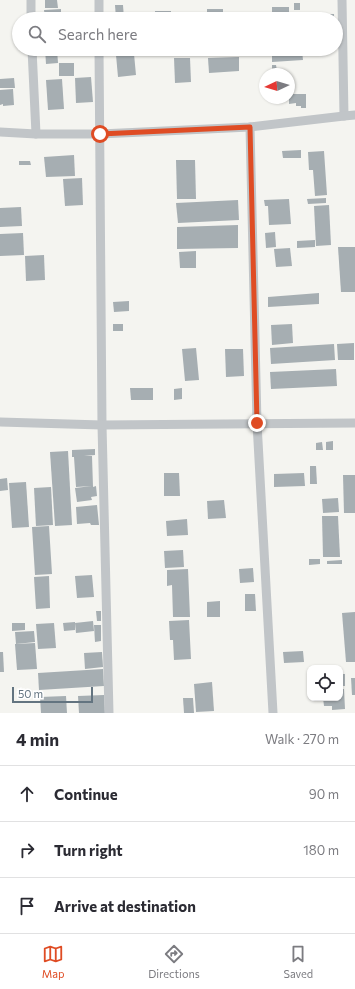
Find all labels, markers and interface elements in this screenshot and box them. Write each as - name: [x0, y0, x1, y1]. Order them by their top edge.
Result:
- search box: [12, 12, 343, 56]
- icon: search: [26, 23, 48, 45]
- text: Search here: [58, 25, 137, 43]
- north arrow: [259, 68, 295, 104]
- route start: [91, 125, 109, 143]
- route end: [248, 414, 266, 432]
- map controls: [307, 665, 343, 701]
- button: locate: [307, 665, 343, 701]
- scale bar: [12, 685, 93, 704]
- text: 50 m: [18, 687, 43, 700]
- text: 4 min: [16, 729, 59, 750]
- text: Walk · 270 m: [265, 731, 339, 747]
- icon: ahead: [16, 783, 38, 805]
- text: Continue: [54, 785, 118, 803]
- text: 90 m: [309, 786, 339, 802]
- icon: right: [16, 839, 38, 861]
- text: Turn right: [54, 841, 123, 859]
- text: 180 m: [303, 842, 339, 858]
- icon: arrive: [16, 895, 38, 917]
- text: Arrive at destination: [54, 897, 196, 915]
- tab: Map: [42, 943, 65, 980]
- tab: Directions: [148, 943, 200, 980]
- tab: Saved: [283, 943, 313, 980]

